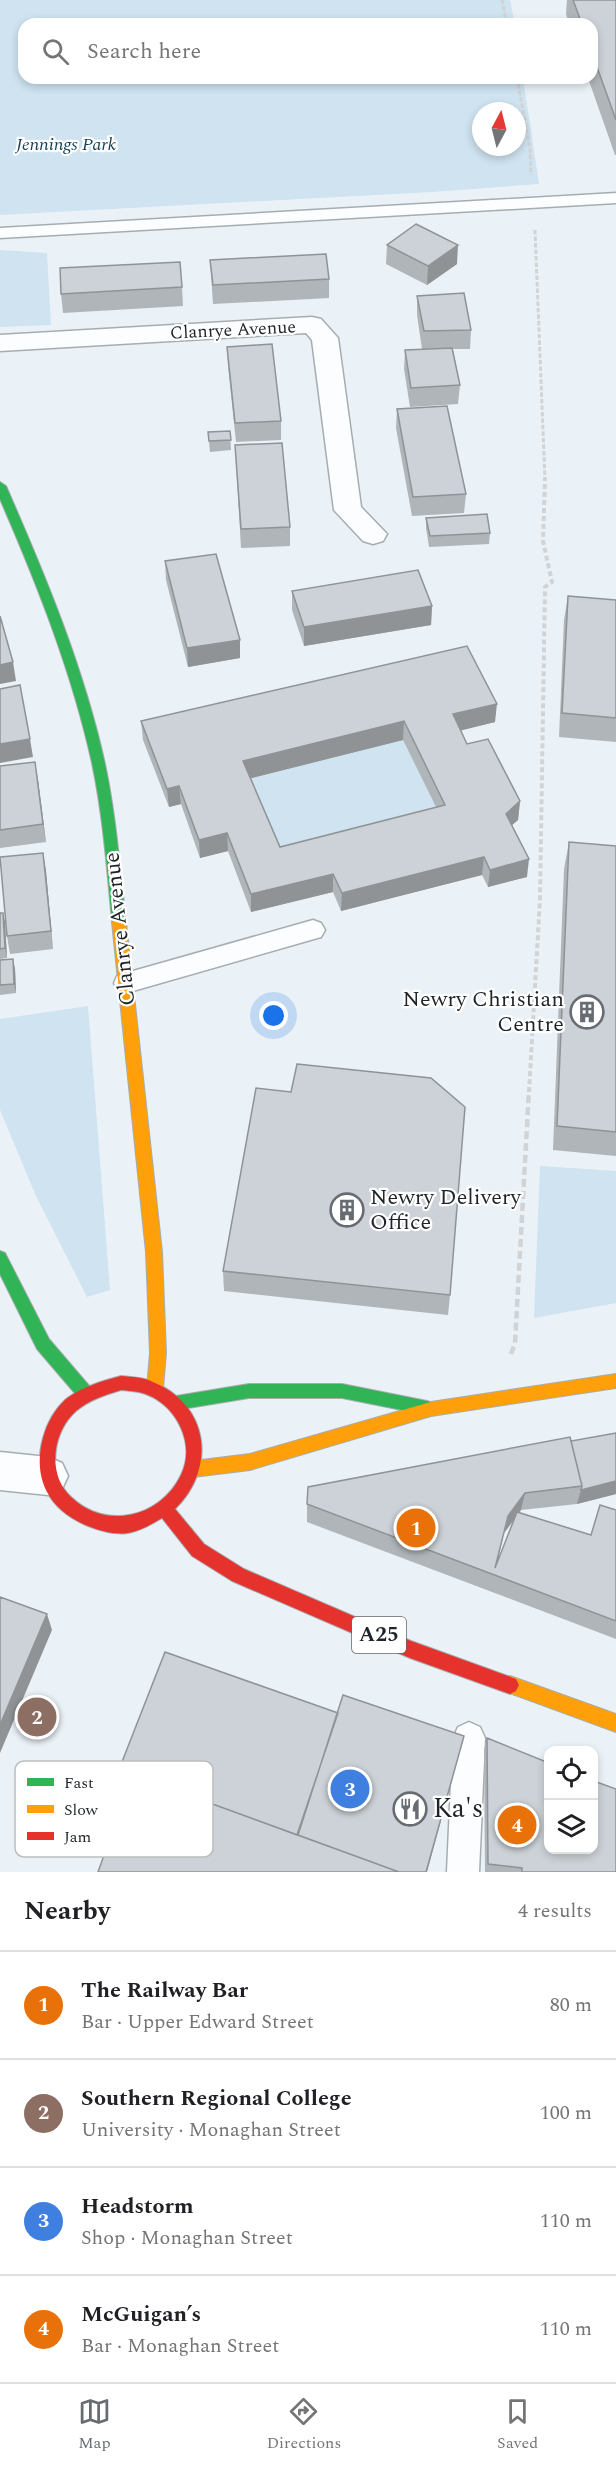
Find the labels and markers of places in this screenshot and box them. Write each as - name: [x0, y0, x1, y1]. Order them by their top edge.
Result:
- place label: Newry Christian Centre: [402, 983, 564, 1041]
- building icon: Newry Christian Centre: [569, 994, 605, 1030]
- place label: Newry Delivery Office: [370, 1181, 523, 1239]
- building icon: Newry Delivery Office: [329, 1192, 365, 1228]
- pin: 1: [396, 1506, 436, 1550]
- pin: 2: [18, 1694, 57, 1740]
- pin: 3: [330, 1766, 370, 1812]
- place label: Ka's: [433, 1788, 484, 1830]
- restaurant icon: Ka's: [392, 1791, 428, 1827]
- pin: 4: [498, 1802, 536, 1848]

